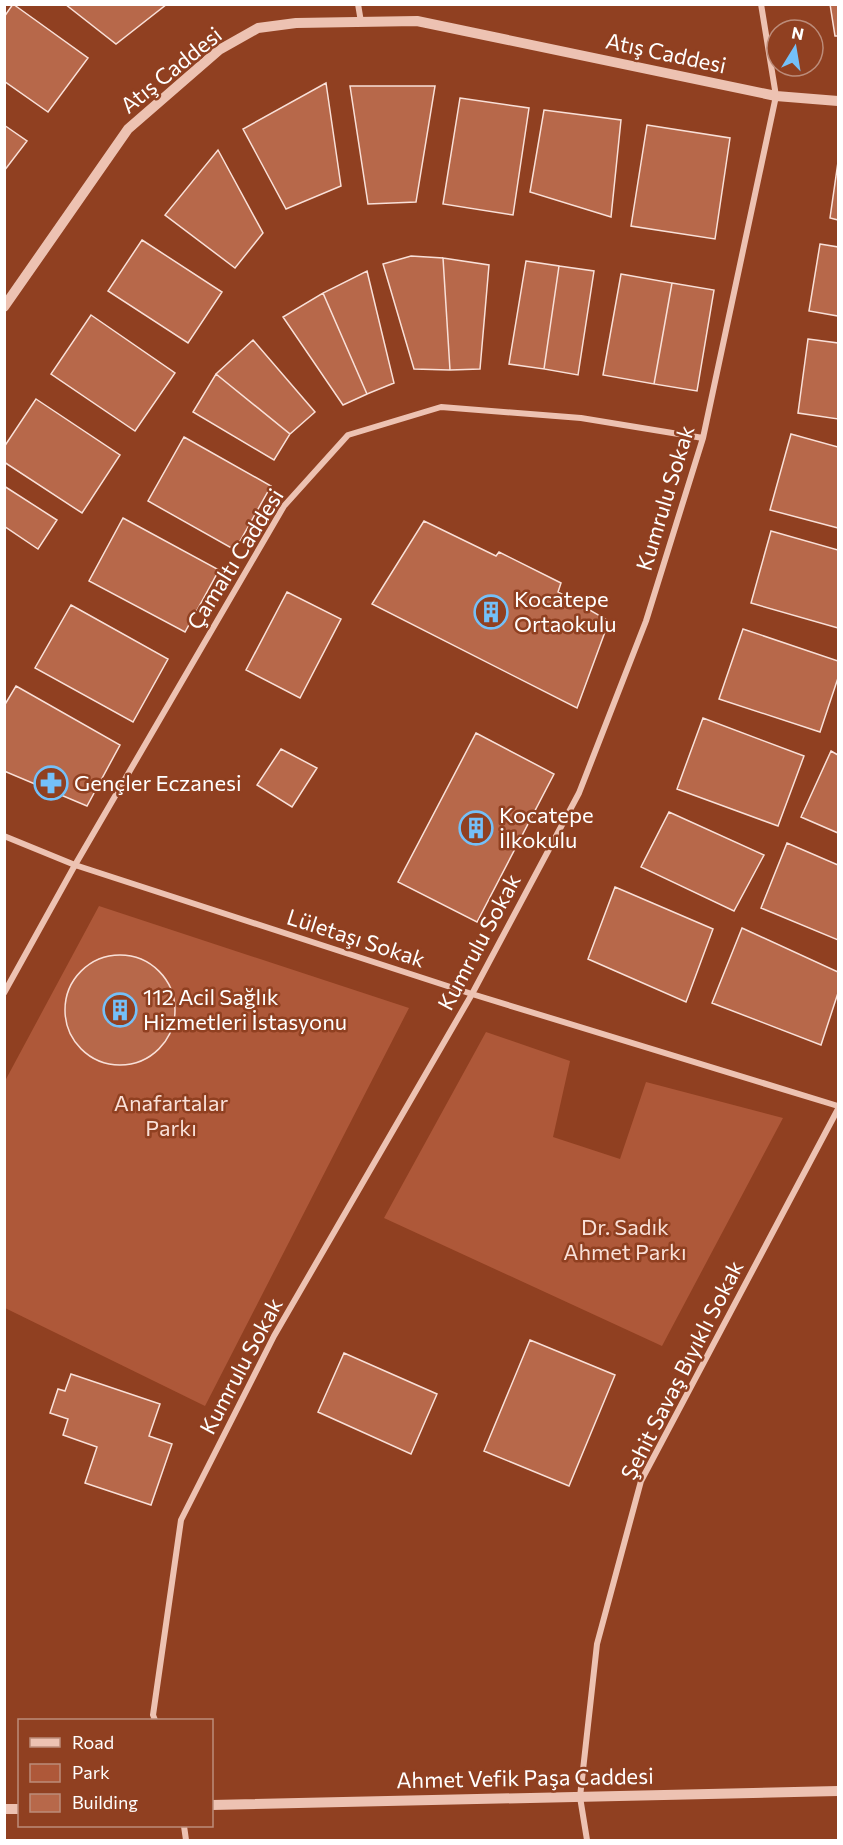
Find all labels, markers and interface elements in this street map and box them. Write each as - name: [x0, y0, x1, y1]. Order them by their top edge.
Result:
- north arrow: [765, 18, 825, 78]
- street label: Atış Caddesi: [115, 21, 227, 119]
- text: N: [790, 22, 806, 43]
- street label: Atış Caddesi: [603, 27, 729, 78]
- street label: Kumrulu Sokak: [630, 422, 699, 574]
- street label: Çamaltı Caddesi: [180, 483, 289, 634]
- place label: Kocatepe Ortaokulu: [514, 585, 617, 637]
- building icon: Kocatepe Ortaokulu: [473, 594, 509, 630]
- pharmacy icon: Gençler Eczanesi: [33, 765, 69, 801]
- place label: Gençler Eczanesi: [74, 769, 242, 796]
- place label: Kocatepe İlkokulu: [499, 801, 594, 853]
- building icon: Kocatepe İlkokulu: [458, 810, 494, 846]
- street label: Kumrulu Sokak: [431, 869, 526, 1015]
- street label: Lületaşı Sokak: [284, 902, 429, 973]
- place label: 112 Acil Sağlık Hizmetleri İstasyonu: [143, 983, 347, 1035]
- building icon: 112 Acil Sağlık Hizmetleri İstasyonu: [102, 992, 138, 1028]
- park label: Anafartalar Parkı: [114, 1089, 228, 1141]
- park label: Dr. Sadık Ahmet Parkı: [563, 1213, 687, 1265]
- street label: Şehit Savaş Bıyıklı Sokak: [614, 1255, 749, 1484]
- street label: Kumrulu Sokak: [193, 1293, 288, 1439]
- legend: [18, 1719, 213, 1827]
- text: Road: [72, 1731, 114, 1753]
- text: Park: [72, 1761, 110, 1783]
- street label: Ahmet Vefik Paşa Caddesi: [396, 1762, 654, 1793]
- text: Building: [72, 1791, 138, 1813]

